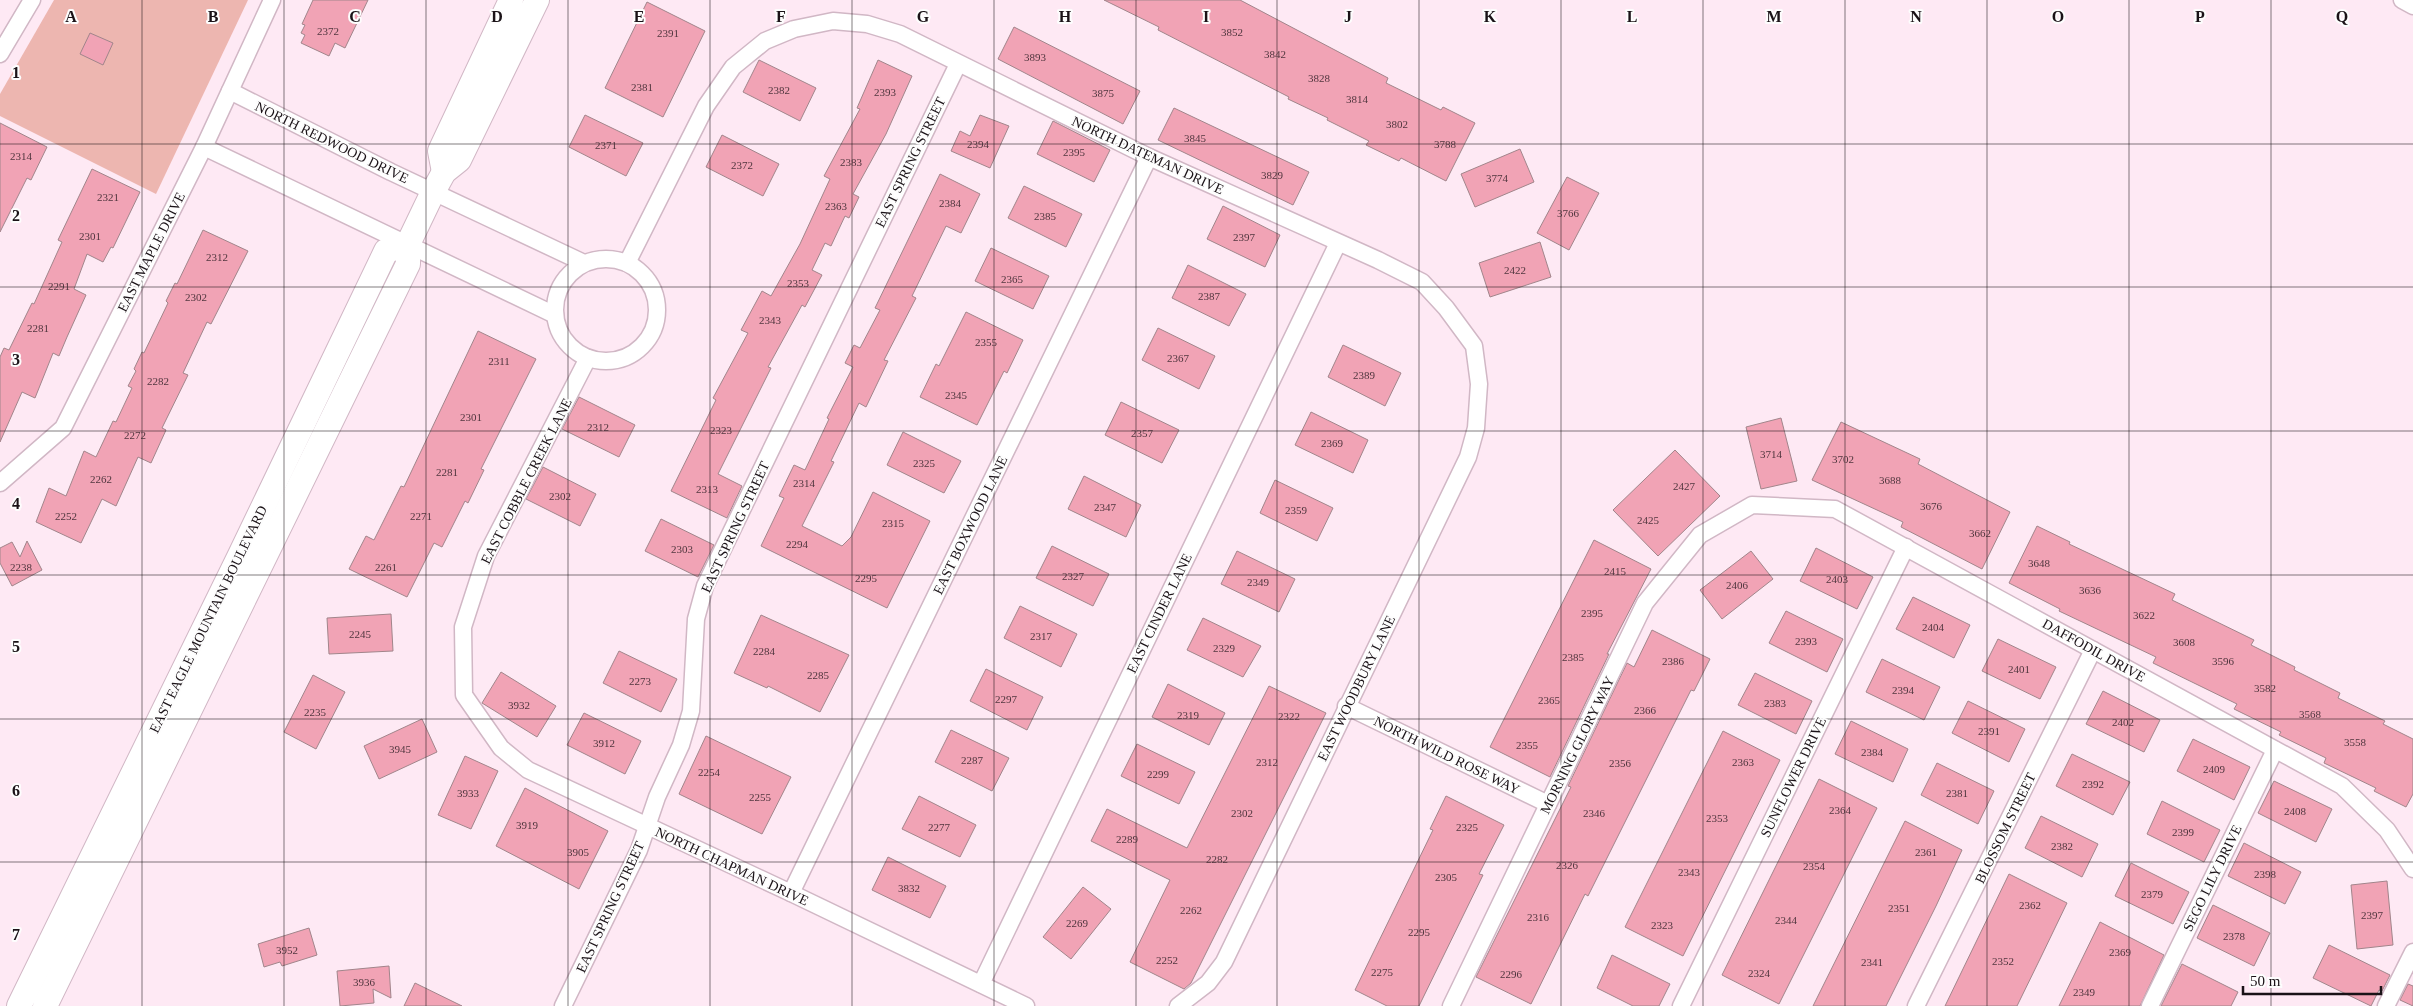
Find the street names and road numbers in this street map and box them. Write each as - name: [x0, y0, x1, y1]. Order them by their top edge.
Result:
- street label: EAST SPRING STREET: [872, 94, 949, 230]
- street label: NORTH REDWOOD DRIVE: [253, 99, 411, 186]
- street label: NORTH DATEMAN DRIVE: [1070, 114, 1226, 197]
- street label: EAST MAPLE DRIVE: [115, 190, 188, 314]
- street label: EAST COBBLE CREEK LANE: [478, 396, 575, 566]
- street label: EAST BOXWOOD LANE: [930, 454, 1011, 597]
- street label: EAST SPRING STREET: [698, 459, 773, 595]
- street label: EAST EAGLE MOUNTAIN BOULEVARD: [147, 503, 270, 735]
- street label: EAST CINDER LANE: [1124, 551, 1195, 675]
- street label: EAST WOODBURY LANE: [1315, 613, 1398, 763]
- street label: DAFFODIL DRIVE: [2040, 616, 2148, 685]
- street label: MORNING GLORY WAY: [1538, 674, 1617, 816]
- street label: NORTH WILD ROSE WAY: [1371, 714, 1522, 797]
- street label: SUNFLOWER DRIVE: [1758, 715, 1829, 840]
- street label: BLOSSOM STREET: [1972, 770, 2039, 886]
- street label: SEGO LILY DRIVE: [2180, 823, 2245, 934]
- street label: NORTH CHAPMAN DRIVE: [653, 824, 811, 909]
- street label: EAST SPRING STREET: [573, 839, 648, 975]

